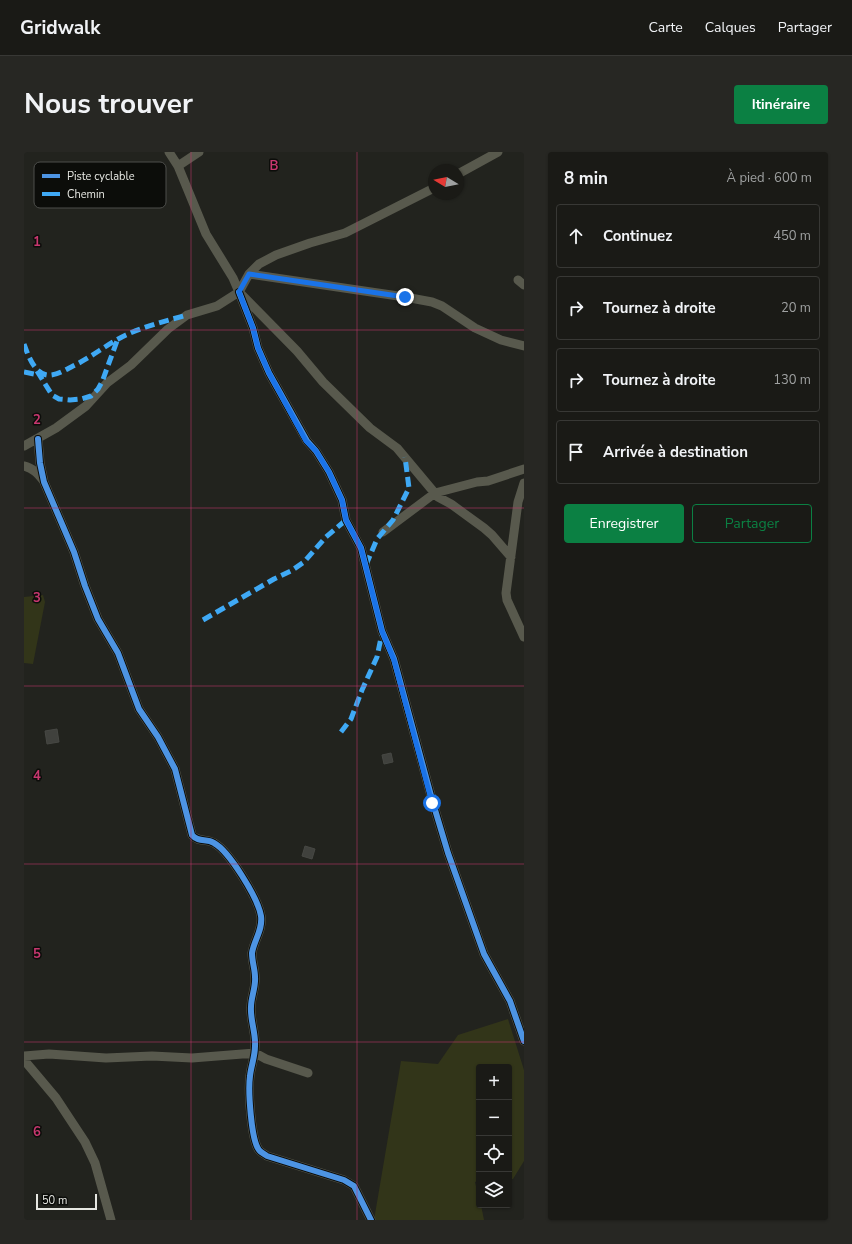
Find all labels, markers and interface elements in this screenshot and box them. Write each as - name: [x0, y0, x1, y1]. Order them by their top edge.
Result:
- text: Gridwalk: [20, 15, 100, 41]
- text: Carte: [649, 18, 683, 37]
- text: Calques: [705, 18, 756, 37]
- text: Partager: [778, 18, 832, 37]
- text: Nous trouver: [24, 85, 193, 123]
- button: Itinéraire: [734, 85, 828, 124]
- text: B: [270, 157, 279, 175]
- legend: [34, 162, 166, 208]
- north arrow: [428, 164, 464, 200]
- text: 8 min: [564, 167, 608, 190]
- text: Piste cyclable: [67, 169, 135, 184]
- text: À pied · 600 m: [727, 169, 812, 187]
- text: Chemin: [67, 187, 105, 202]
- icon: ahead: [565, 225, 587, 247]
- text: Continuez: [603, 226, 672, 246]
- text: 450 m: [773, 227, 811, 245]
- text: 1: [33, 233, 41, 251]
- route end: [396, 288, 414, 306]
- icon: right: [565, 297, 587, 319]
- text: Tournez à droite: [603, 298, 716, 318]
- text: 20 m: [781, 299, 811, 317]
- icon: right: [565, 369, 587, 391]
- text: Tournez à droite: [603, 370, 716, 390]
- text: 130 m: [773, 371, 811, 389]
- text: 2: [33, 411, 41, 429]
- icon: arrive: [565, 441, 587, 463]
- text: Arrivée à destination: [603, 442, 748, 462]
- button: Enregistrer: [564, 504, 684, 543]
- button: Partager: [692, 504, 812, 543]
- text: 3: [33, 589, 41, 607]
- text: 4: [33, 767, 41, 785]
- route start: [423, 794, 441, 812]
- text: 5: [33, 945, 41, 963]
- map controls: [476, 1064, 512, 1208]
- button: +: [476, 1064, 512, 1100]
- button: −: [476, 1100, 512, 1136]
- text: 6: [33, 1123, 41, 1141]
- button: locate: [476, 1136, 512, 1172]
- button: layers: [476, 1172, 512, 1208]
- scale bar: [36, 1192, 97, 1211]
- text: 50 m: [42, 1193, 67, 1208]

